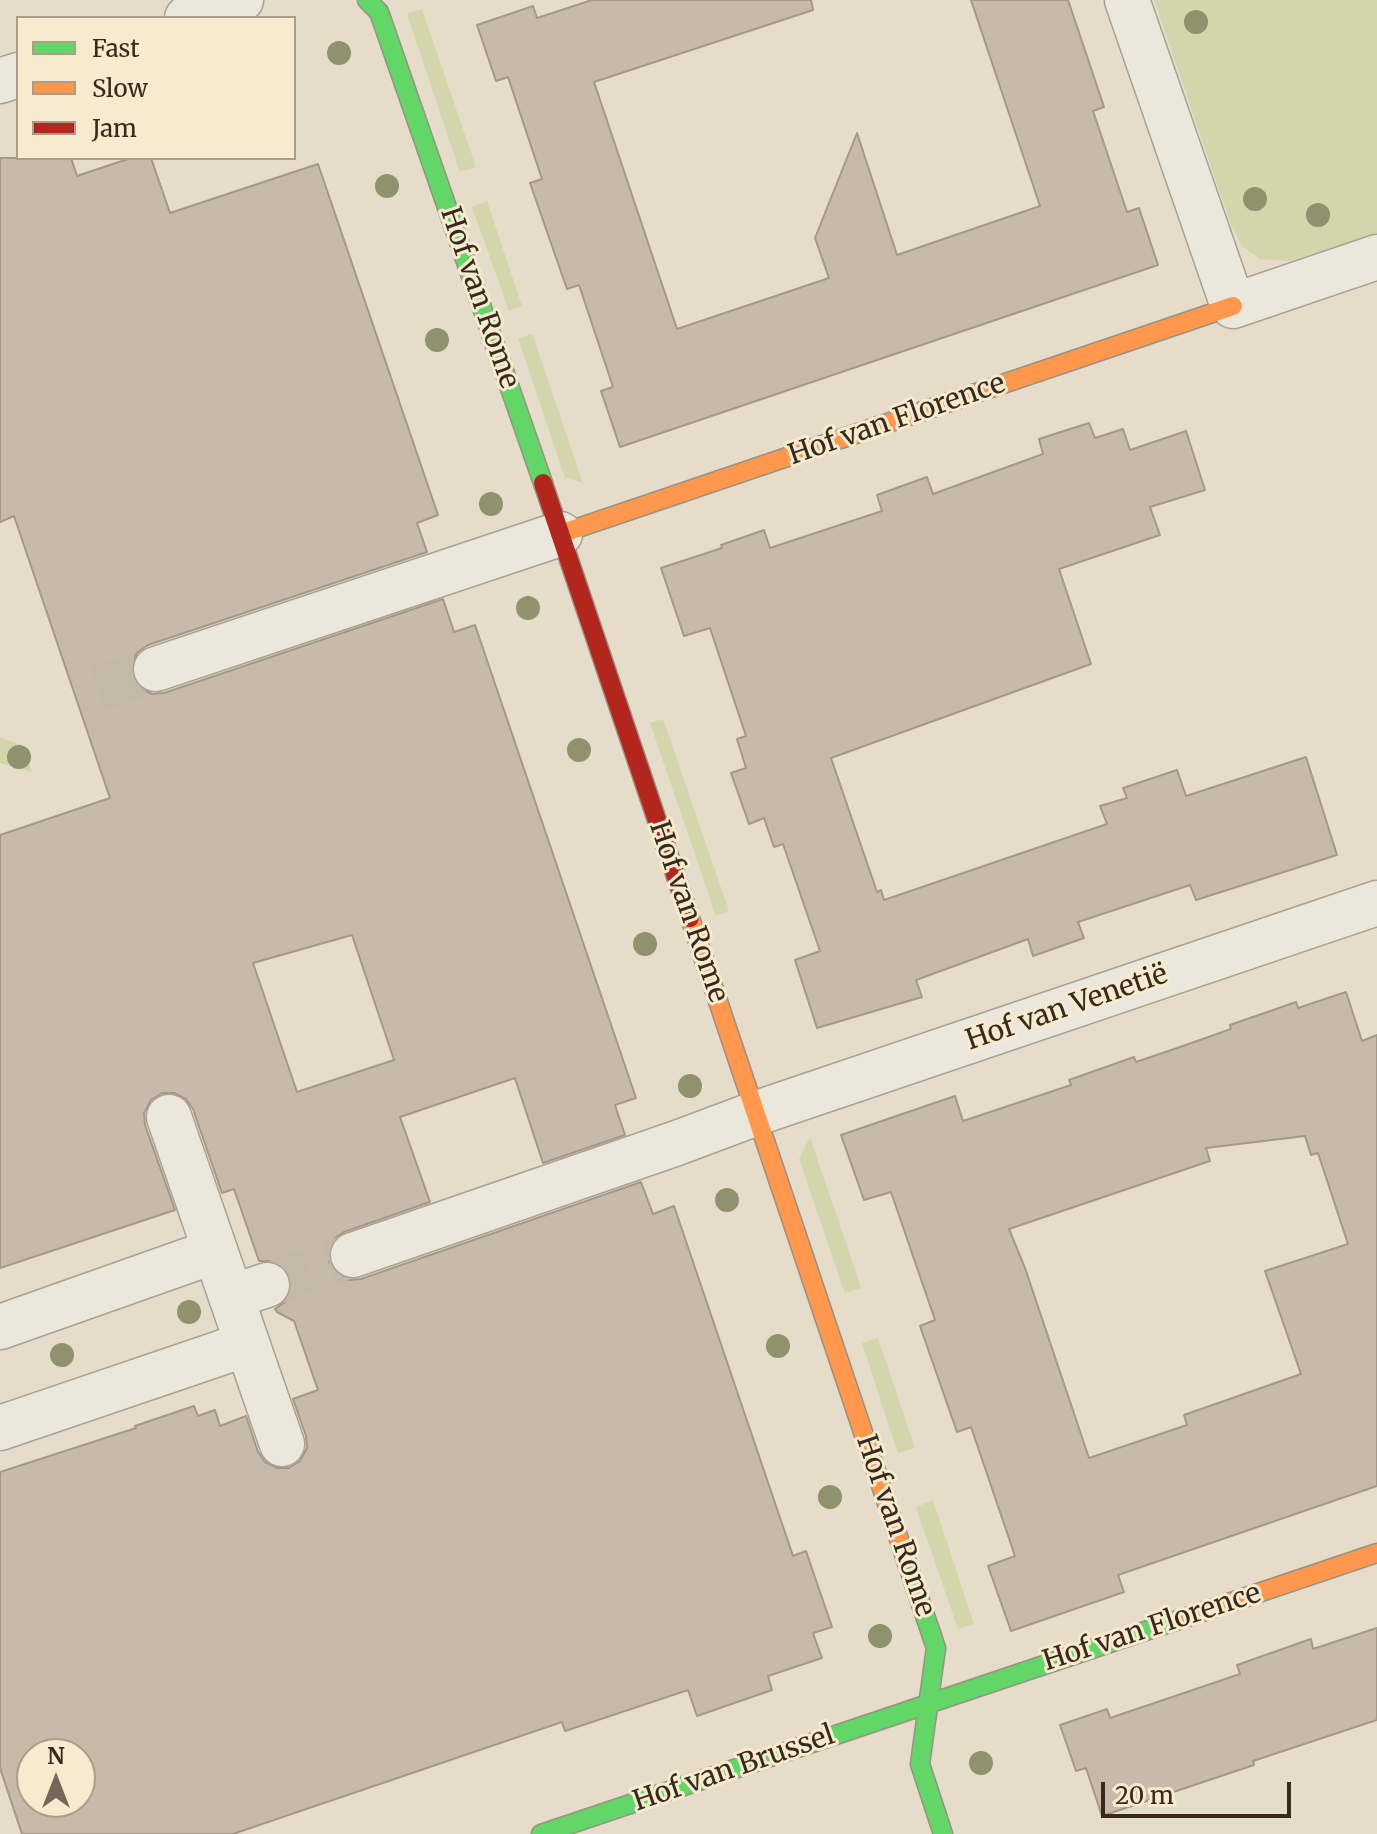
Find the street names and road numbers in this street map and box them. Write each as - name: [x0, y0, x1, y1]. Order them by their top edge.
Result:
- street label: Hof van Rome: [432, 203, 526, 393]
- street label: Hof van Florence: [784, 367, 1010, 473]
- street label: Hof van Rome: [641, 817, 735, 1007]
- street label: Hof van Venetië: [962, 958, 1172, 1058]
- street label: Hof van Rome: [848, 1431, 942, 1621]
- street label: Hof van Florence: [1039, 1577, 1265, 1679]
- street label: Hof van Brussel: [629, 1719, 839, 1819]

